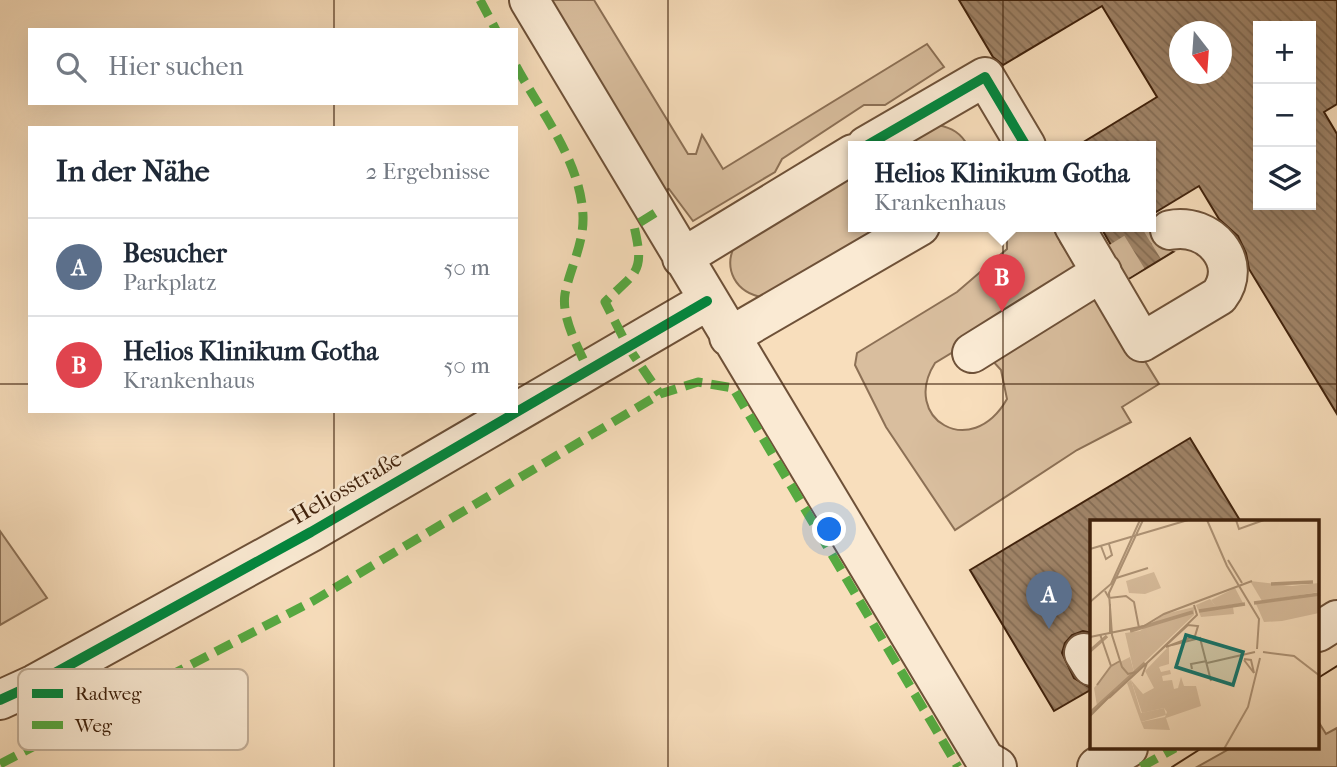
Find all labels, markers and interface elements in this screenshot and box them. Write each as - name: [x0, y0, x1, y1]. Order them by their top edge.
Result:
- north arrow: [1169, 21, 1232, 84]
- map controls: [1253, 21, 1316, 210]
- button: +: [1253, 21, 1316, 84]
- search box: [28, 28, 518, 105]
- icon: search: [52, 48, 90, 86]
- text: Hier suchen: [108, 51, 244, 82]
- button: −: [1253, 84, 1316, 147]
- popup: [848, 141, 1156, 232]
- button: layers: [1253, 147, 1316, 210]
- text: In der Nähe: [56, 154, 210, 189]
- text: 2 Ergebnisse: [365, 158, 490, 185]
- text: Helios Klinikum Gotha: [874, 158, 1130, 189]
- text: Krankenhaus: [874, 189, 1006, 216]
- text: Besucher: [123, 238, 227, 269]
- text: A: [72, 254, 86, 281]
- text: 50 m: [443, 254, 490, 281]
- pin: B: [979, 254, 1025, 312]
- text: Parkplatz: [123, 269, 216, 296]
- text: Helios Klinikum Gotha: [123, 336, 378, 367]
- text: B: [72, 352, 86, 379]
- text: 50 m: [443, 352, 490, 379]
- text: Krankenhaus: [123, 367, 255, 394]
- street label: Heliosstraße: [286, 445, 406, 530]
- your location: [812, 512, 846, 546]
- inset map: [1090, 520, 1320, 750]
- pin: A: [1026, 571, 1072, 629]
- legend: [18, 669, 248, 750]
- text: Radweg: [75, 683, 142, 705]
- text: Weg: [74, 715, 113, 737]

